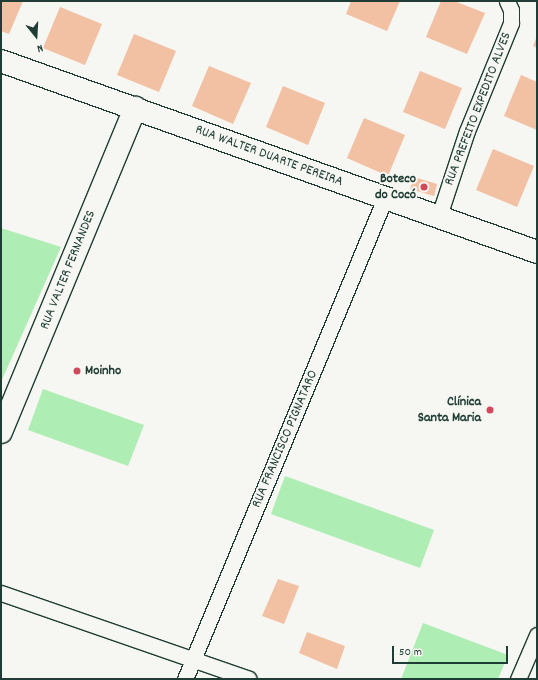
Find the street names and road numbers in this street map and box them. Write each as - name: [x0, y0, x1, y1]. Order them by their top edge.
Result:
- street label: RUA PREFEITO EXPEDITO ALVES: [441, 30, 515, 188]
- street label: RUA WALTER DUARTE PEREIRA: [193, 121, 345, 191]
- street label: RUA VALTER FERNANDES: [36, 208, 100, 332]
- street label: RUA FRANCISCO PIGNATARO: [248, 368, 322, 510]

